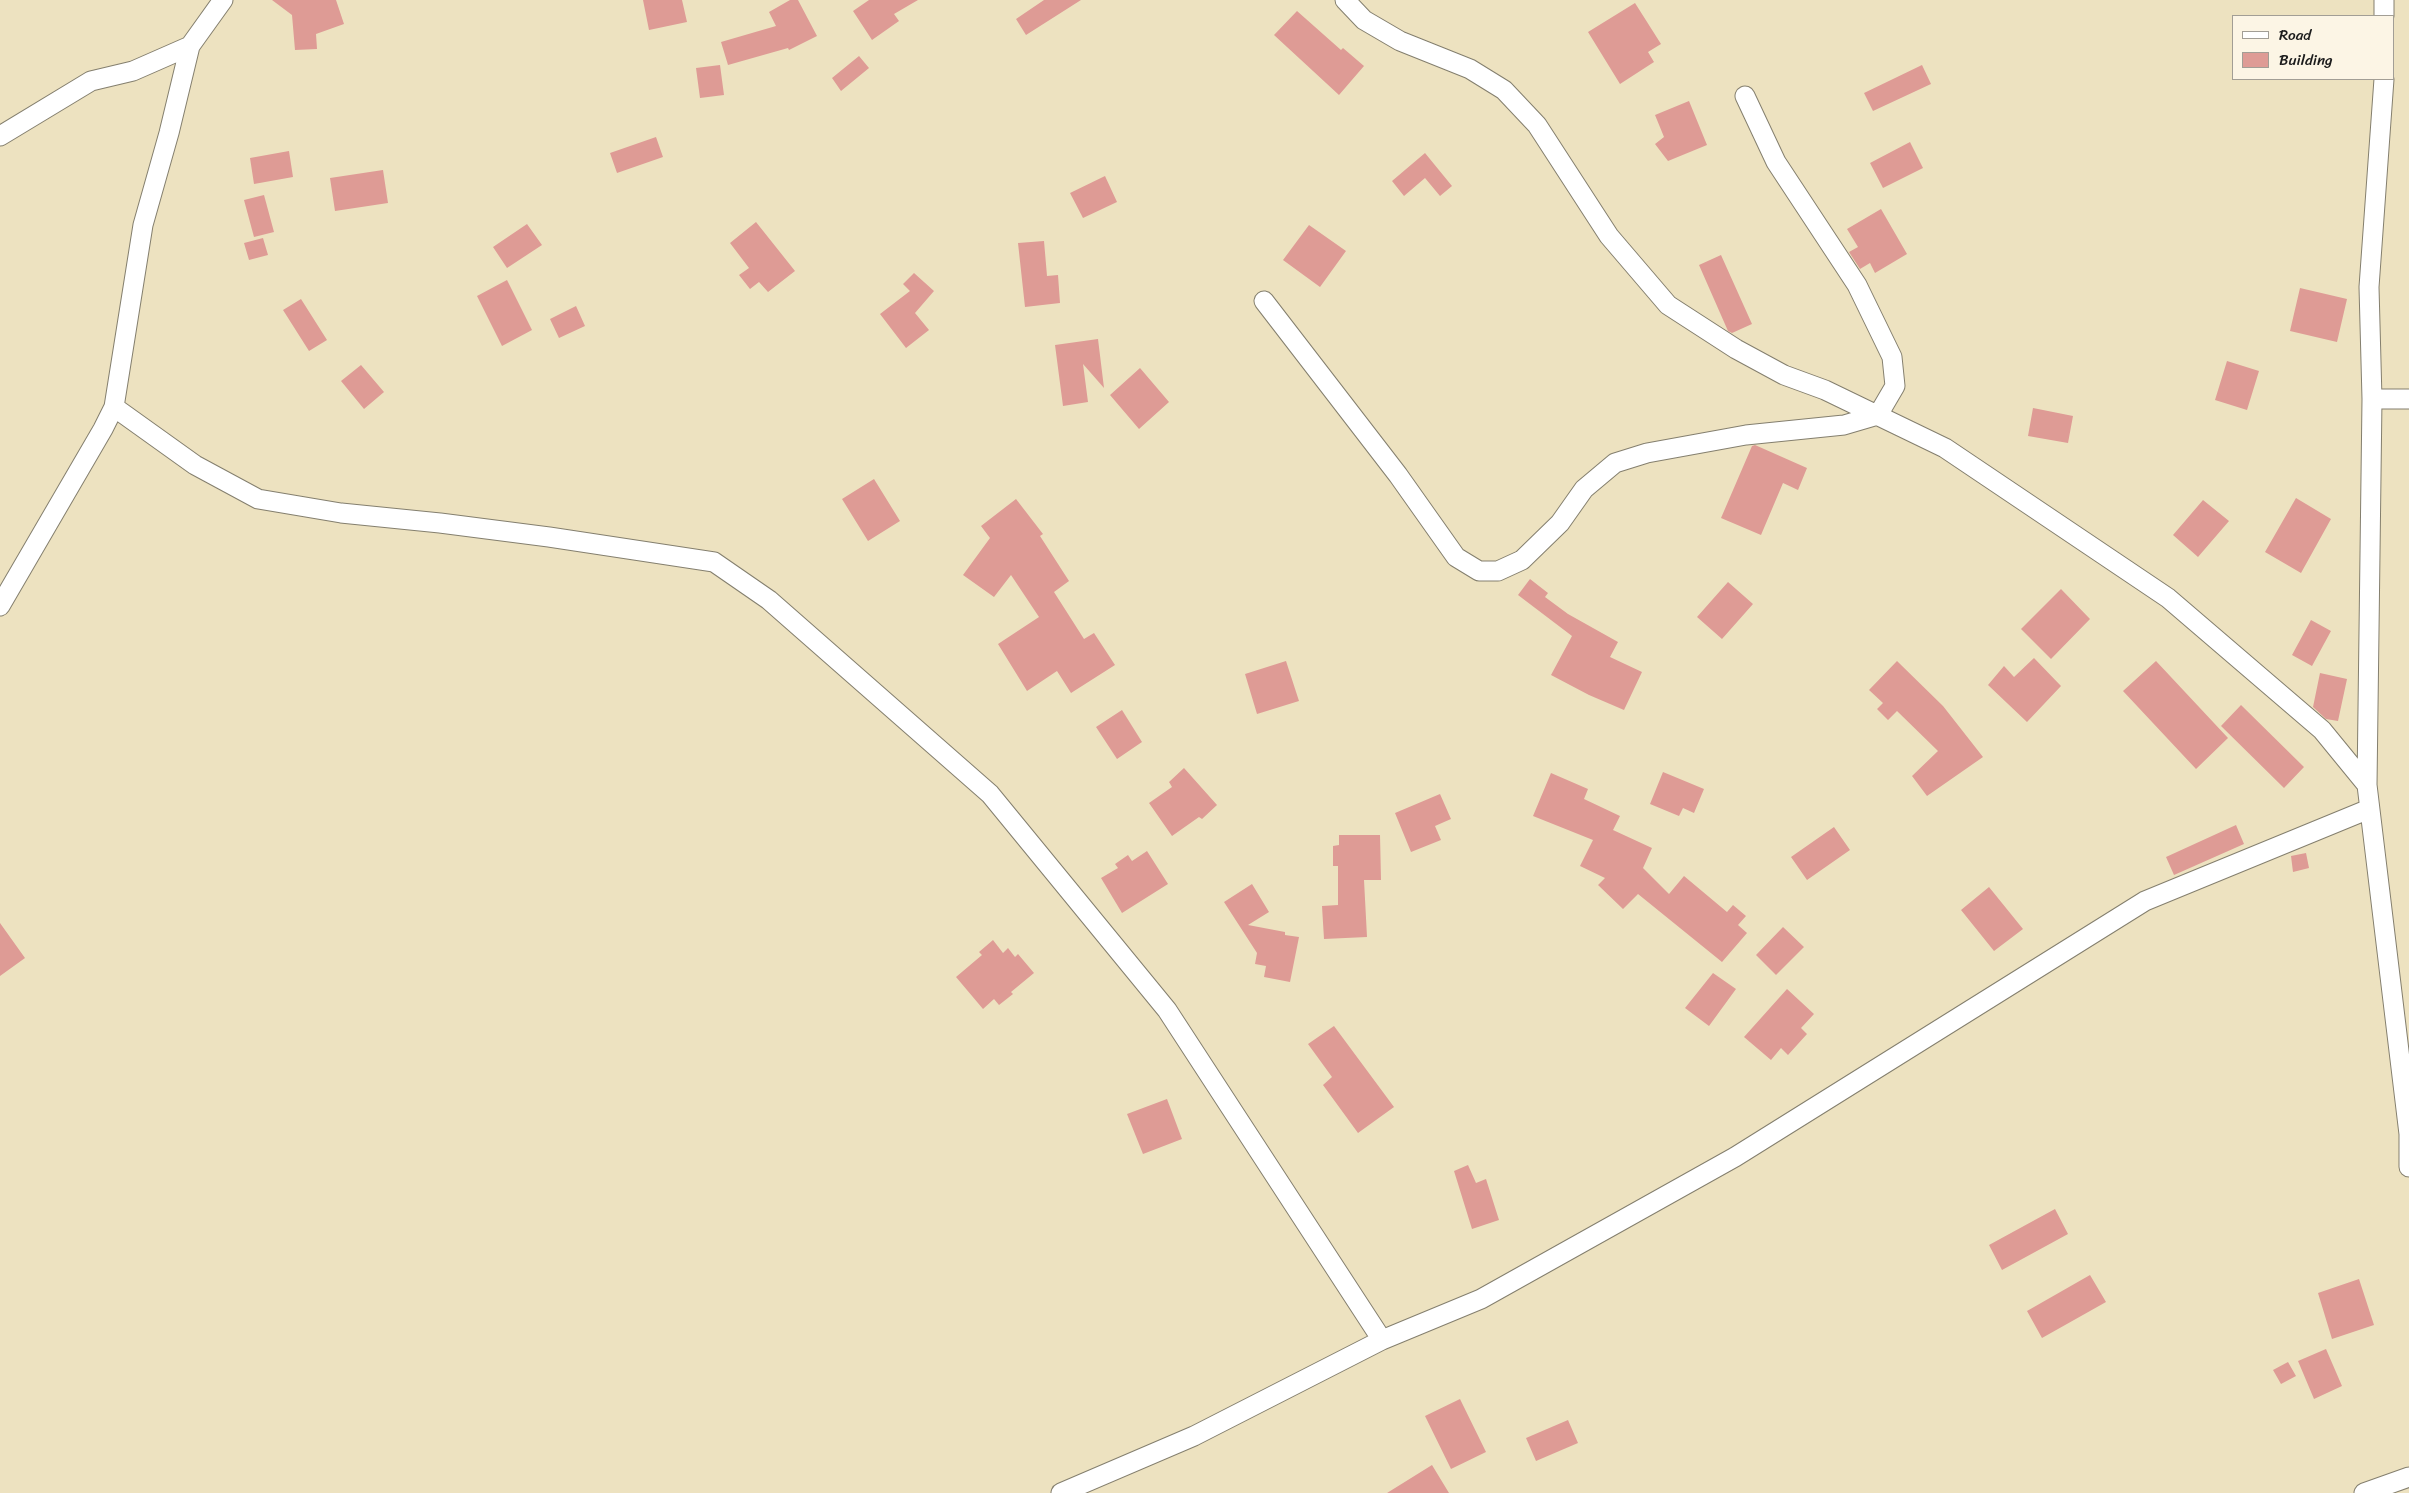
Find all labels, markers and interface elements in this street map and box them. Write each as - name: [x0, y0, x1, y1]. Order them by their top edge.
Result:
- legend: [2232, 15, 2394, 80]
- text: Road: [2279, 22, 2311, 48]
- text: Building: [2279, 47, 2333, 73]

